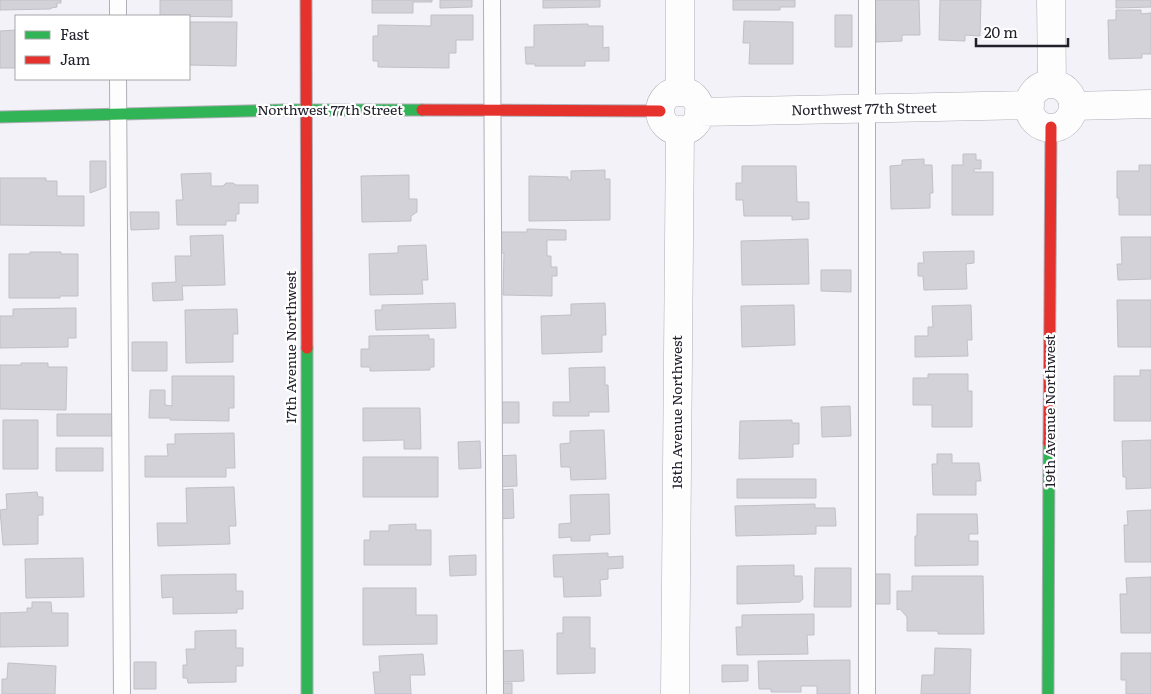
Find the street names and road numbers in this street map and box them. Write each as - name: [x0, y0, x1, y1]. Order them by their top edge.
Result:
- street label: Northwest 77th Street: [791, 97, 937, 119]
- street label: Northwest 77th Street: [257, 99, 403, 119]
- street label: 17th Avenue Northwest: [280, 270, 300, 423]
- street label: 19th Avenue Northwest: [1039, 334, 1059, 488]
- street label: 18th Avenue Northwest: [666, 335, 686, 489]

